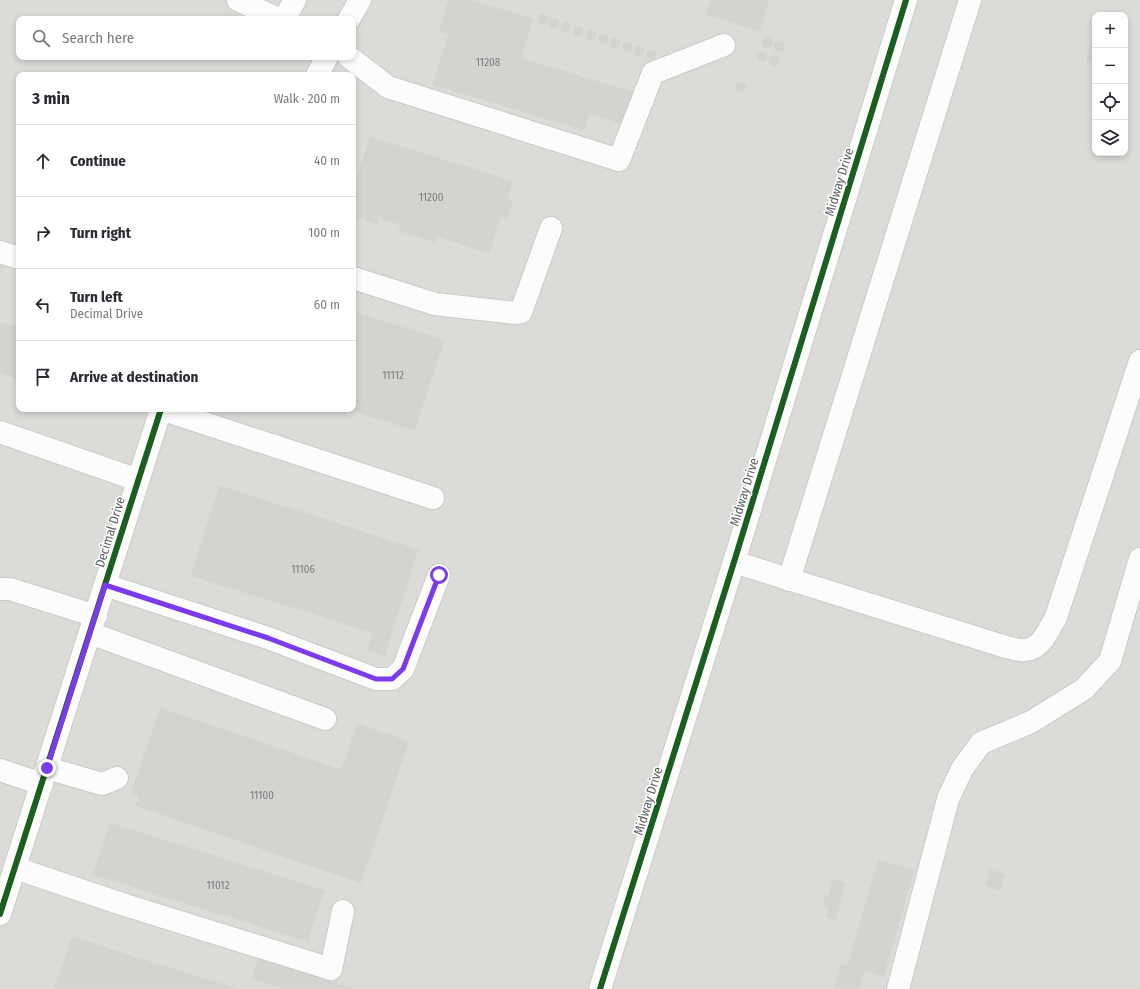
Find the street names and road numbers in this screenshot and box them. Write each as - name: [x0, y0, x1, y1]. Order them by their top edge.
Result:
- street label: Midway Drive: [822, 146, 856, 218]
- street label: Midway Drive: [727, 456, 761, 528]
- street label: Decimal Drive: [92, 495, 128, 569]
- street label: Midway Drive: [631, 765, 665, 837]

